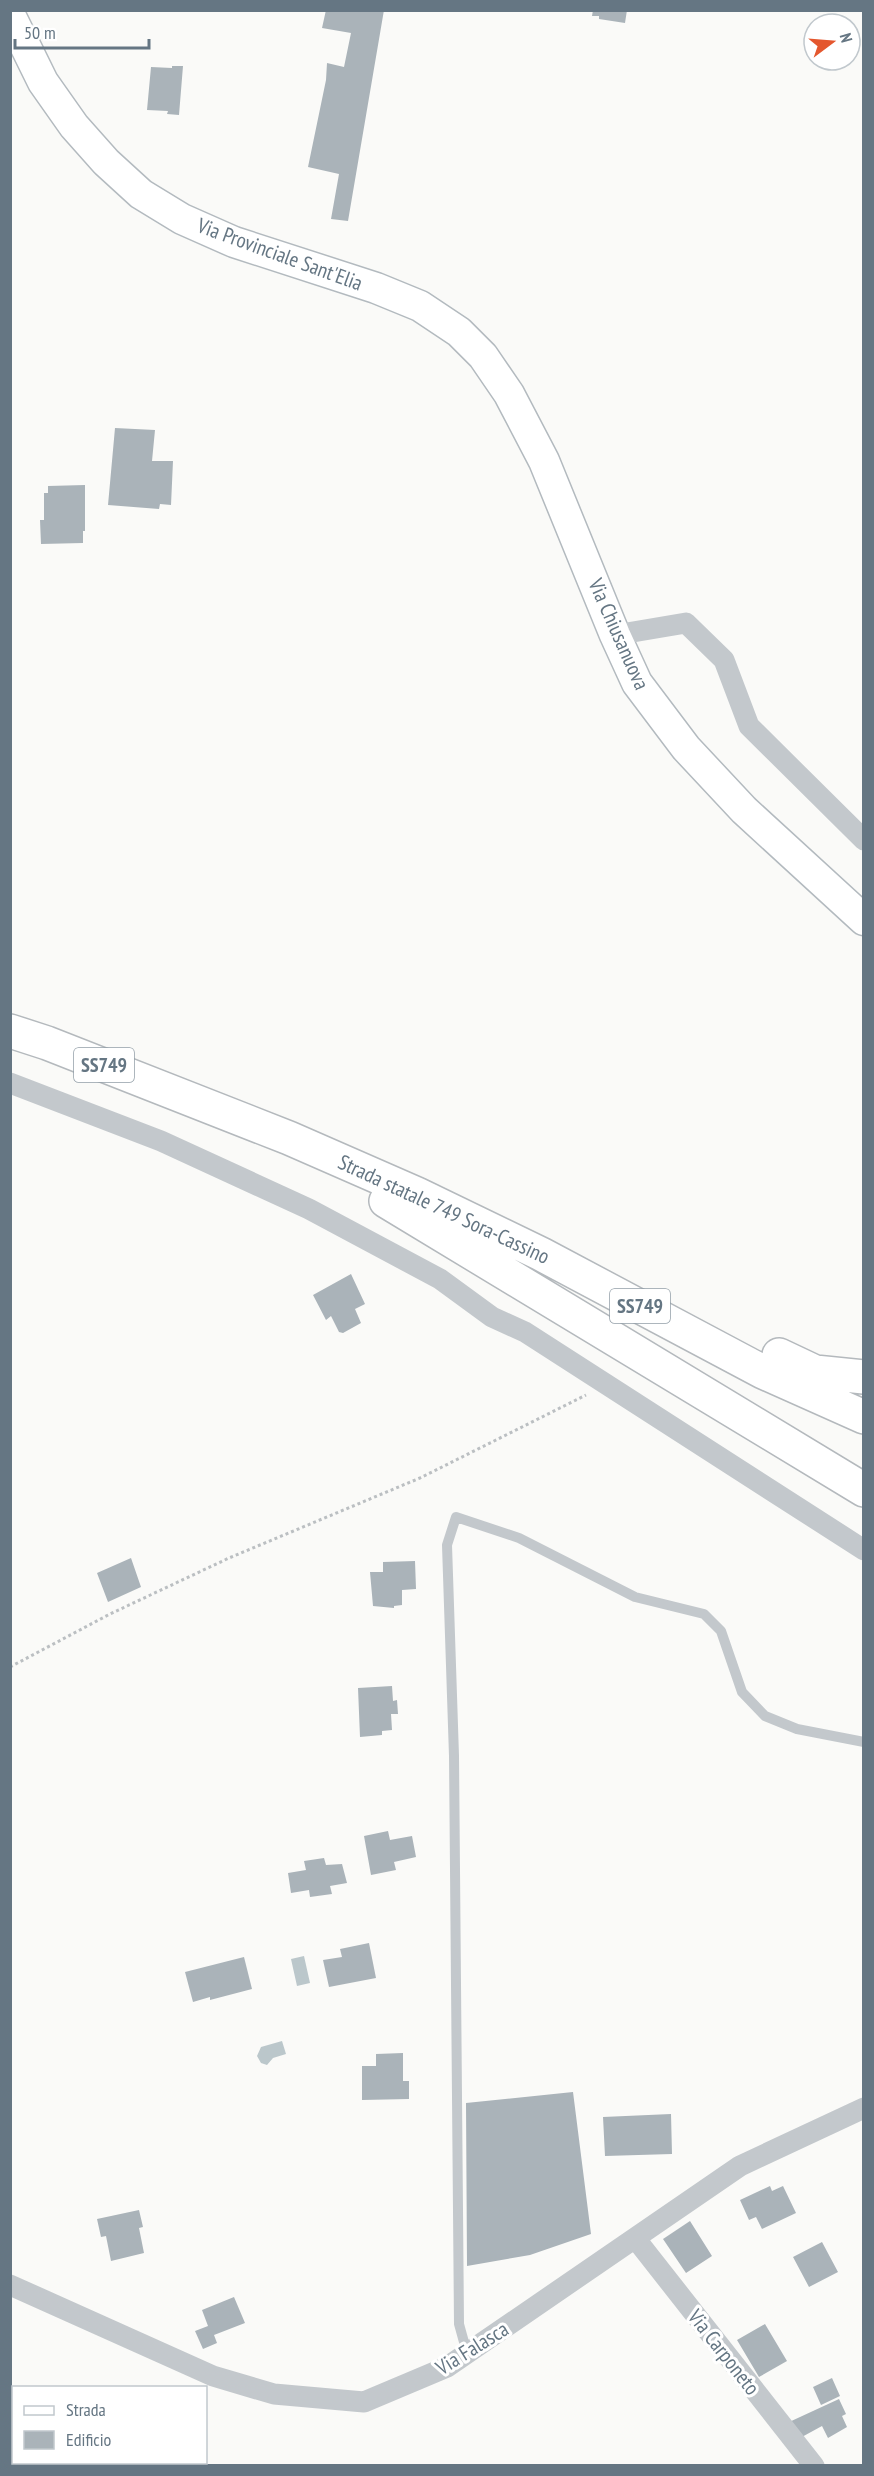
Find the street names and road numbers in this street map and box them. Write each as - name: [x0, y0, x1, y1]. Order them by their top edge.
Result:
- street label: Via Provinciale Sant'Elia: [193, 211, 366, 296]
- street label: Via Chiusanuova: [582, 573, 656, 694]
- road number: SS749: [74, 1048, 134, 1082]
- street label: Strada statale 749 Sora-Cassino: [334, 1148, 554, 1270]
- road number: SS749: [610, 1289, 670, 1323]
- street label: Via Carponeto: [682, 2303, 766, 2400]
- street label: Via Falasca: [430, 2315, 513, 2381]

